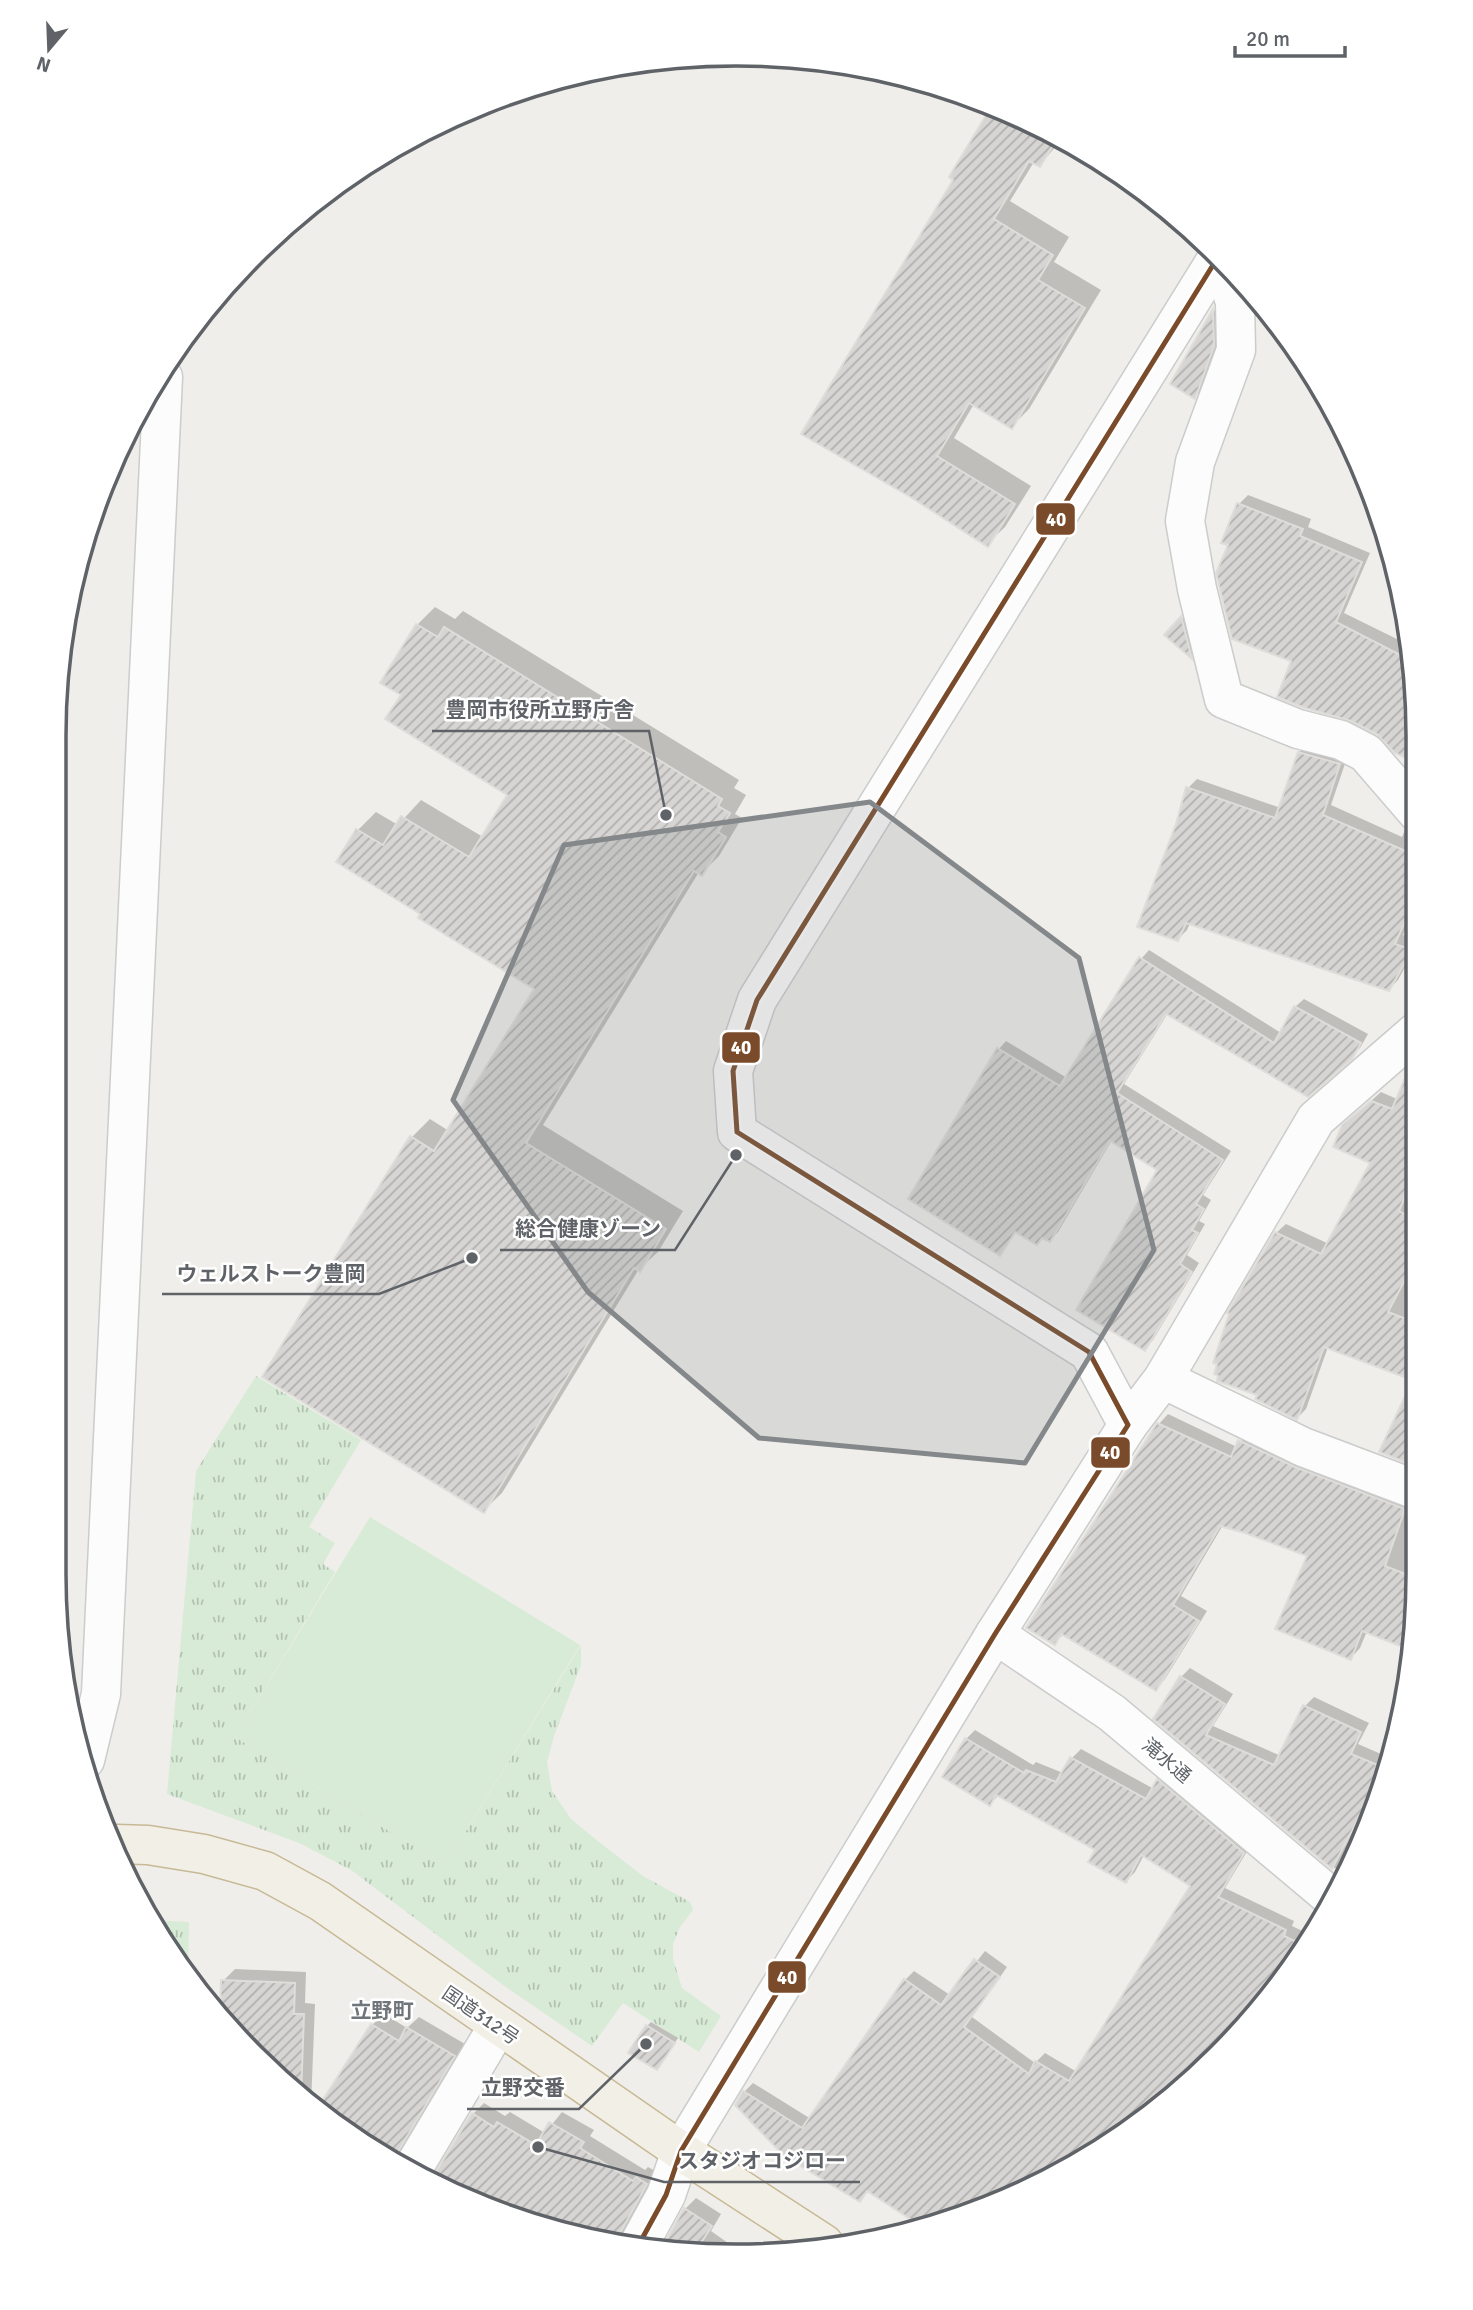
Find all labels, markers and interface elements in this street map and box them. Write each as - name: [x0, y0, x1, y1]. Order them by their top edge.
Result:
- north arrow: [14, 14, 84, 84]
- scale bar: [1235, 14, 1345, 58]
- text: 20 m: [1246, 26, 1290, 52]
- text: N: [34, 51, 54, 78]
- line badge: 40: [1035, 502, 1076, 536]
- text: 40: [1046, 508, 1066, 532]
- callout: 豊岡市役所立野庁舎: [432, 689, 649, 731]
- text: 豊岡市役所立野庁舎: [446, 697, 635, 723]
- line badge: 40: [721, 1031, 761, 1064]
- text: 40: [731, 1036, 751, 1060]
- callout: 総合健康ゾーン: [500, 1208, 675, 1250]
- text: 総合健康ゾーン: [515, 1216, 661, 1242]
- callout: ウェルストーク豊岡: [162, 1252, 379, 1294]
- text: ウェルストーク豊岡: [177, 1261, 366, 1287]
- line badge: 40: [1090, 1436, 1131, 1469]
- text: 40: [1100, 1441, 1120, 1465]
- street label: 滝水通: [1137, 1733, 1196, 1788]
- line badge: 40: [767, 1960, 807, 1994]
- text: 40: [777, 1966, 797, 1990]
- street label: 国道312号: [437, 1981, 524, 2050]
- district label: 立野町: [351, 1998, 414, 2024]
- callout: 立野交番: [467, 2067, 579, 2109]
- text: 立野交番: [481, 2075, 565, 2101]
- callout: スタジオコジロー: [664, 2140, 860, 2182]
- text: スタジオコジロー: [678, 2148, 846, 2174]

